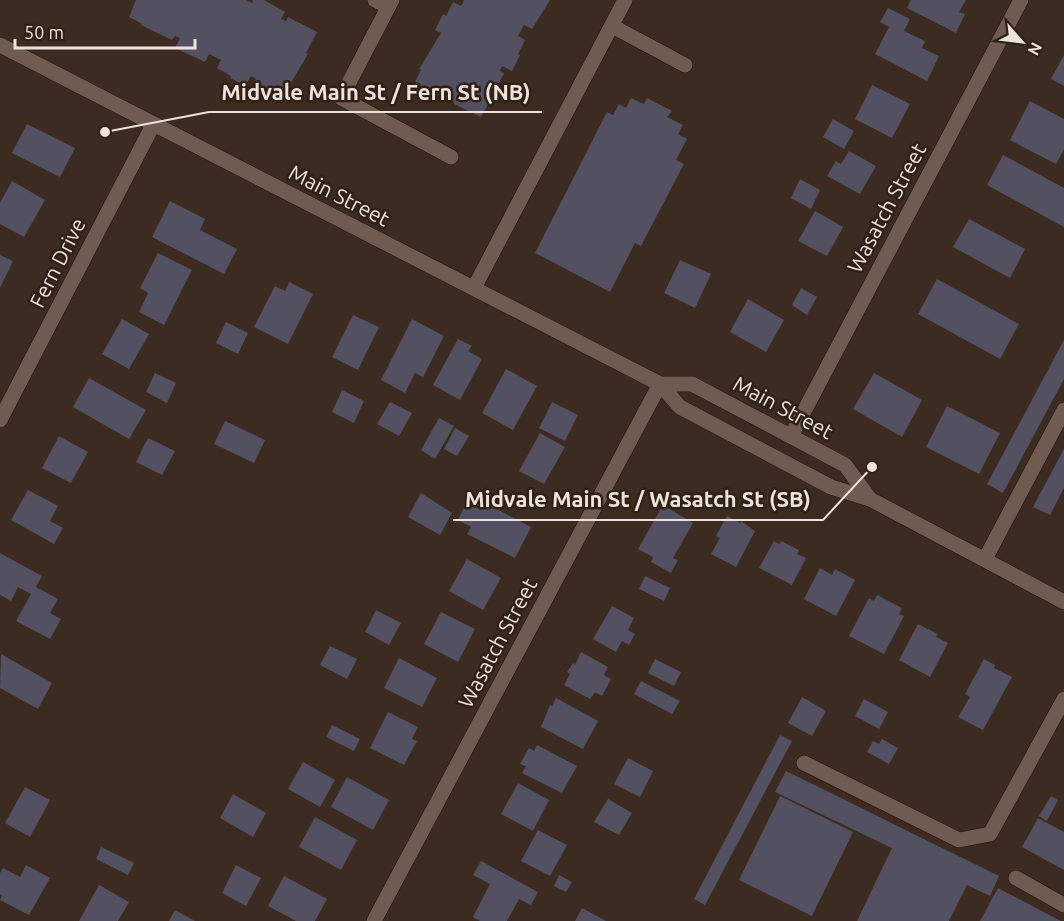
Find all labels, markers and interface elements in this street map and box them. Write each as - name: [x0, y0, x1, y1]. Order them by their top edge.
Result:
- scale bar: [15, 12, 195, 50]
- north arrow: [992, 12, 1052, 72]
- text: 50 m: [24, 22, 64, 42]
- text: N: [1024, 40, 1046, 59]
- callout: Midvale Main St / Fern St (NB): [209, 72, 542, 112]
- text: Midvale Main St / Fern St (NB): [221, 79, 531, 105]
- street label: Wasatch Street: [842, 139, 930, 276]
- street label: Main Street: [285, 160, 394, 231]
- street label: Fern Drive: [24, 214, 90, 311]
- street label: Main Street: [729, 371, 837, 443]
- callout: Midvale Main St / Wasatch St (SB): [453, 480, 823, 520]
- text: Midvale Main St / Wasatch St (SB): [465, 486, 811, 512]
- street label: Wasatch Street: [453, 574, 541, 711]

